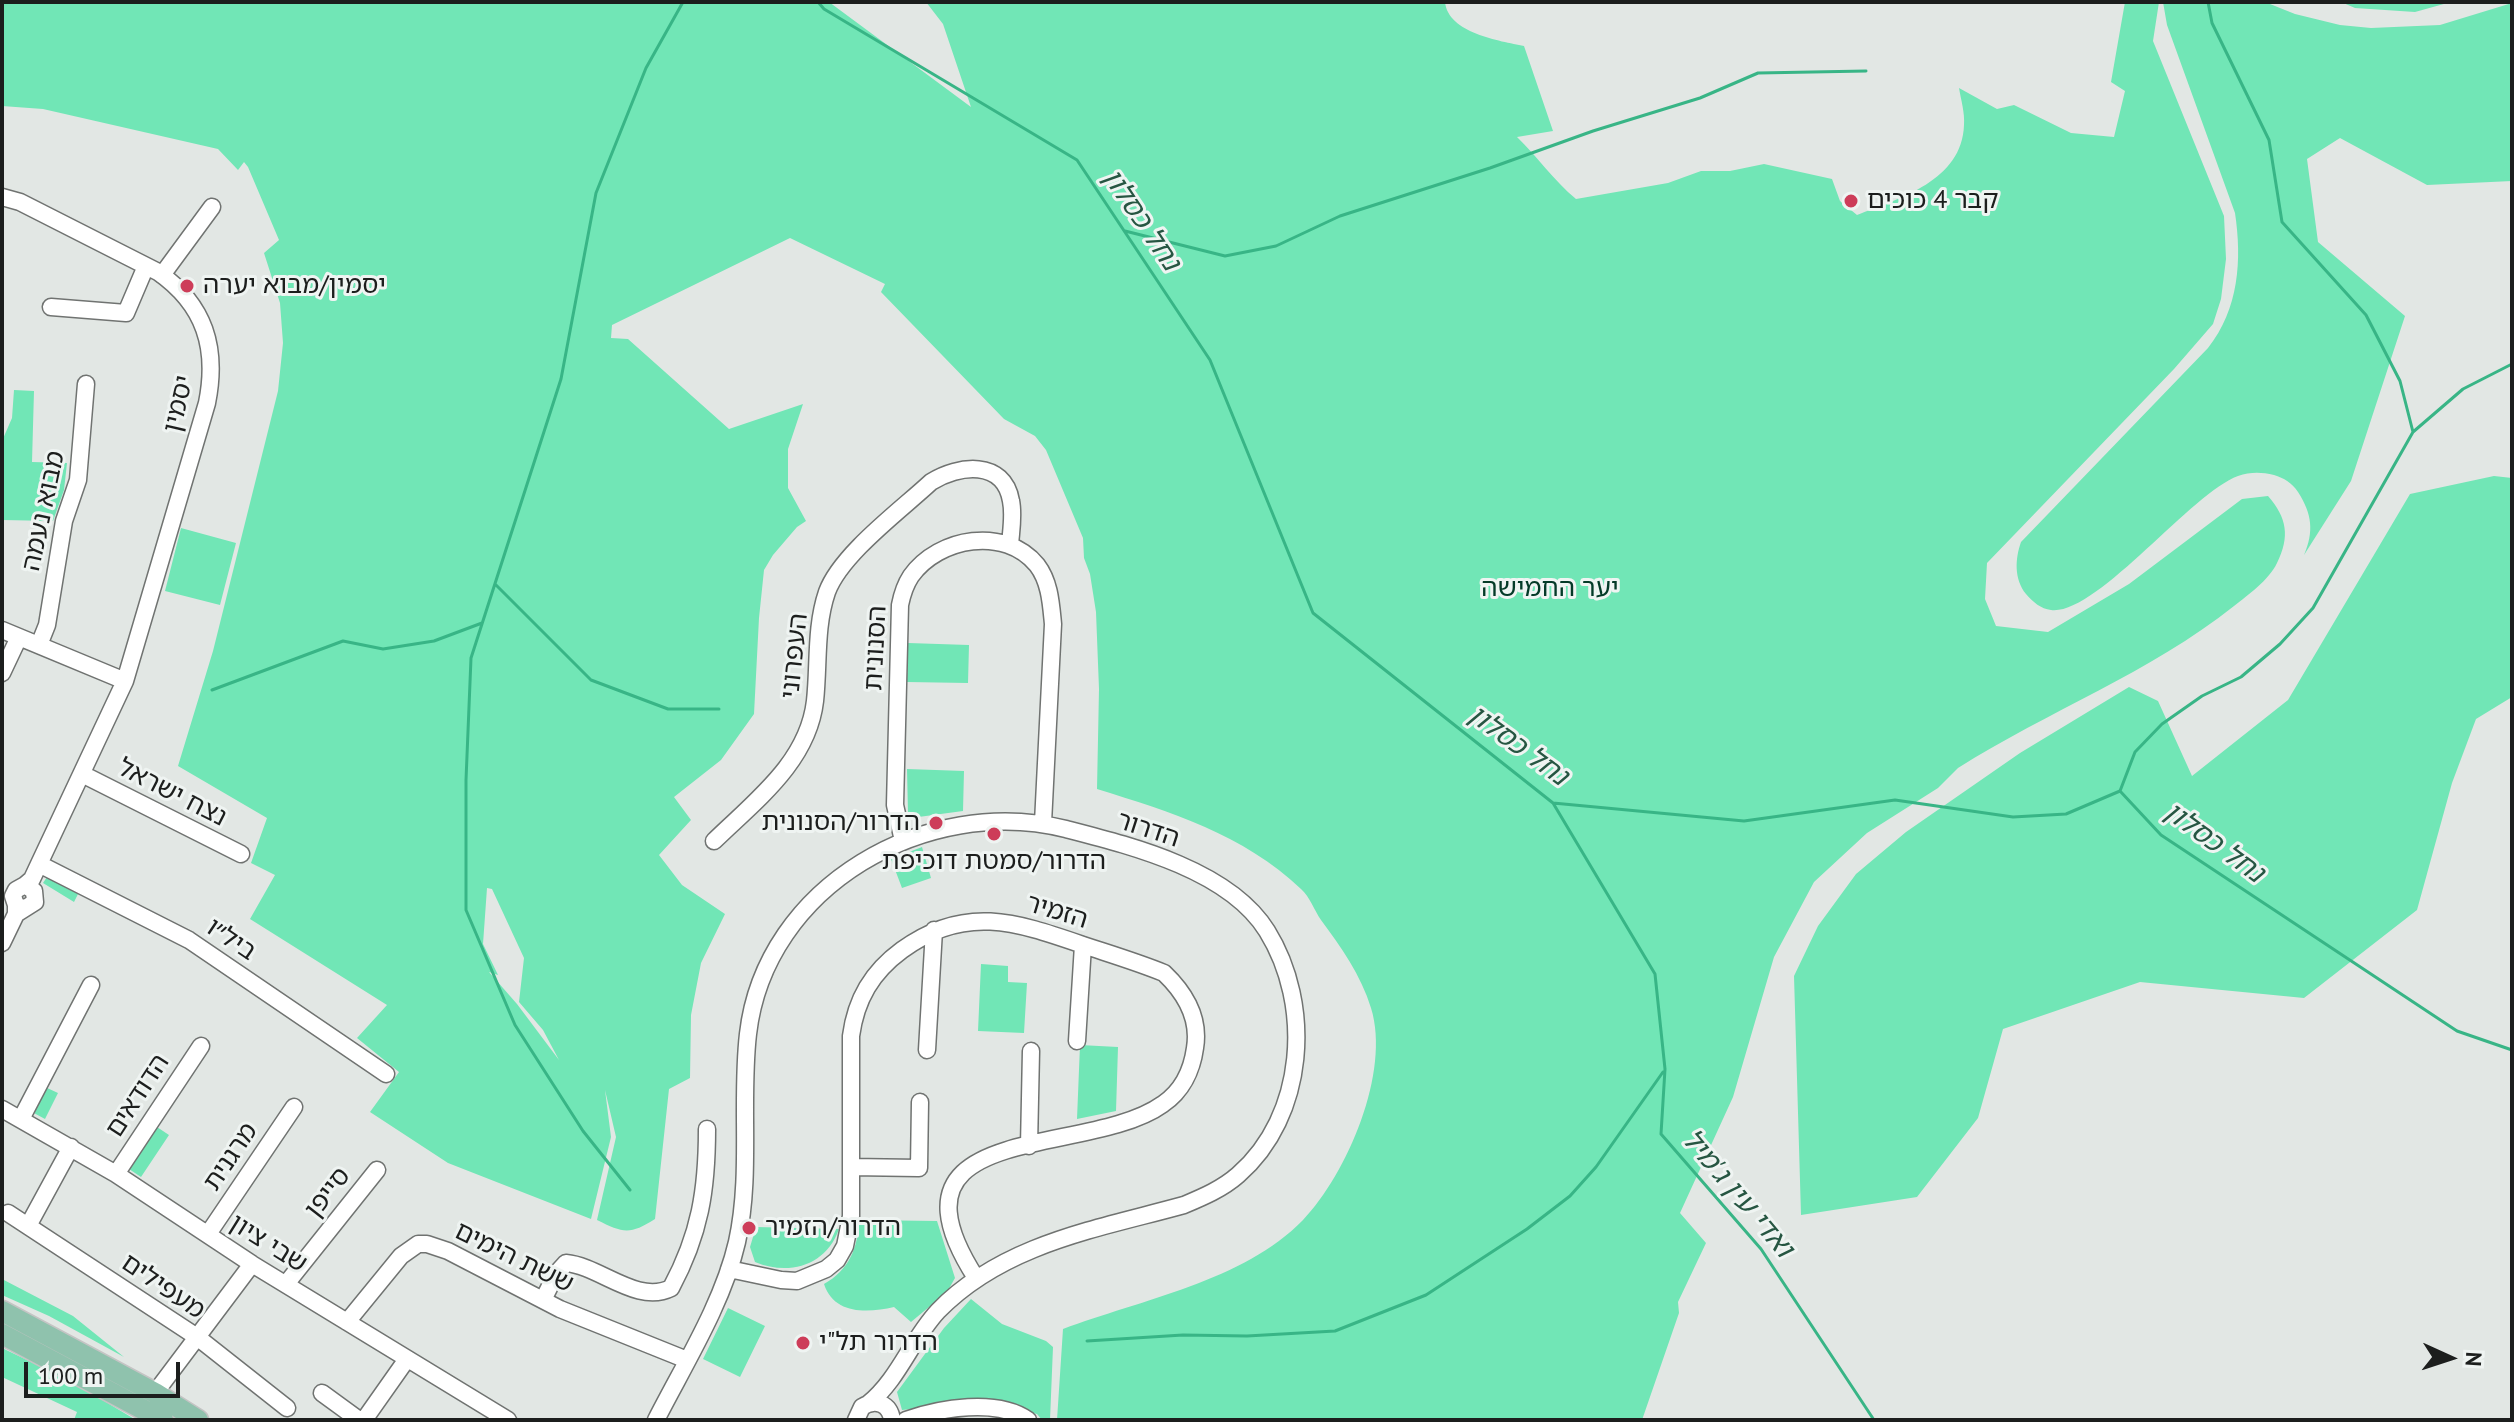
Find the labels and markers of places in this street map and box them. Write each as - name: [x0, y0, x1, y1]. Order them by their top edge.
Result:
- place label: קבר 4 כוכים: [1867, 185, 1998, 217]
- marker: קבר 4 כוכים: [1842, 192, 1860, 210]
- place label: יסמין/מבוא יערה: [203, 270, 386, 302]
- marker: יסמין/מבוא יערה: [178, 277, 196, 295]
- place label: הדרור/הסנונית: [761, 807, 920, 839]
- marker: הדרור/הסנונית: [927, 814, 945, 832]
- marker: הדרור/סמטת דוכיפת: [985, 825, 1003, 843]
- place label: הדרור/סמטת דוכיפת: [882, 846, 1106, 878]
- place label: הדרור/הזמיר: [765, 1212, 901, 1244]
- marker: הדרור/הזמיר: [740, 1219, 758, 1237]
- place label: הדרור תל"י: [819, 1327, 938, 1359]
- marker: הדרור תל"י: [794, 1334, 812, 1352]

